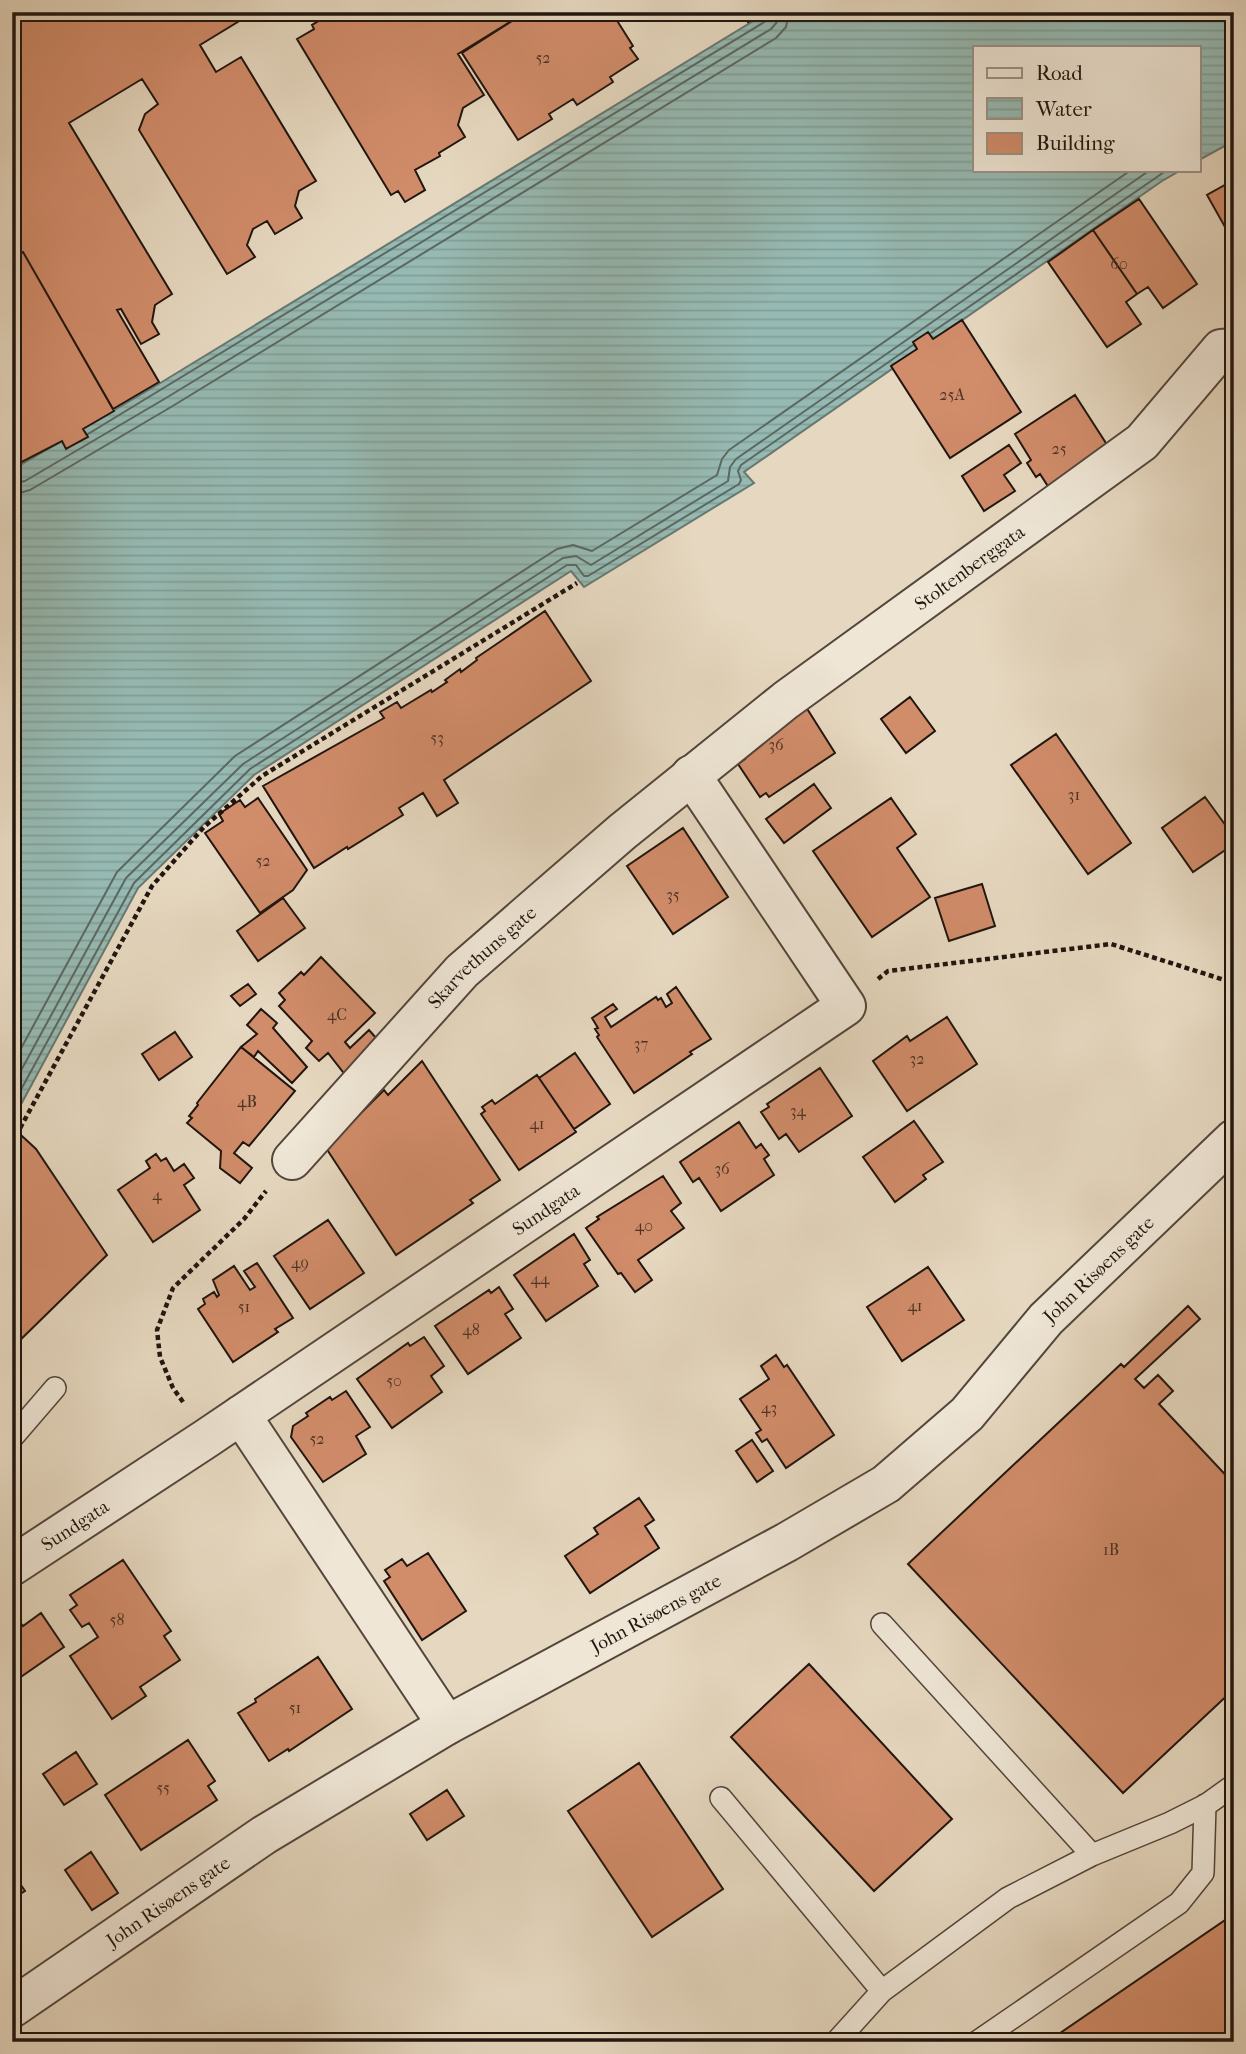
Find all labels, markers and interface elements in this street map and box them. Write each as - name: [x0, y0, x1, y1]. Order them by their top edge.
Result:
- legend: [973, 46, 1200, 172]
- house number: 52: [535, 48, 551, 67]
- text: Road: [1036, 61, 1083, 85]
- text: Water: [1035, 97, 1092, 121]
- text: Building: [1036, 131, 1115, 155]
- house number: 60: [1110, 254, 1128, 273]
- house number: 25A: [939, 385, 965, 404]
- house number: 25: [1051, 439, 1067, 458]
- street label: Stoltenberggata: [911, 521, 1029, 615]
- house number: 53: [430, 728, 444, 747]
- house number: 36: [768, 735, 784, 754]
- house number: 31: [1068, 785, 1080, 804]
- house number: 52: [255, 851, 271, 870]
- house number: 35: [666, 885, 680, 904]
- street label: Skarvethuns gate: [424, 902, 541, 1013]
- house number: 4C: [327, 1005, 347, 1024]
- house number: 37: [634, 1034, 648, 1053]
- house number: 32: [910, 1049, 924, 1068]
- house number: 4B: [237, 1092, 257, 1111]
- house number: 34: [790, 1101, 807, 1120]
- house number: 41: [529, 1114, 545, 1133]
- house number: 36: [714, 1159, 730, 1178]
- street label: Sundgata: [508, 1179, 584, 1240]
- house number: 4: [152, 1185, 162, 1204]
- street label: John Risøens gate: [1038, 1212, 1159, 1329]
- house number: 40: [635, 1216, 653, 1235]
- house number: 49: [291, 1253, 309, 1272]
- house number: 44: [531, 1269, 550, 1288]
- house number: 41: [907, 1296, 923, 1315]
- house number: 51: [238, 1297, 250, 1316]
- house number: 48: [462, 1320, 480, 1339]
- house number: 50: [386, 1371, 402, 1390]
- house number: 43: [761, 1398, 777, 1417]
- house number: 52: [309, 1429, 325, 1448]
- street label: Sundgata: [37, 1495, 113, 1556]
- house number: 1B: [1103, 1540, 1119, 1559]
- street label: John Risøens gate: [585, 1570, 725, 1659]
- house number: 58: [110, 1610, 124, 1629]
- house number: 51: [289, 1698, 301, 1717]
- house number: 55: [156, 1778, 170, 1797]
- street label: John Risøens gate: [101, 1852, 234, 1953]

